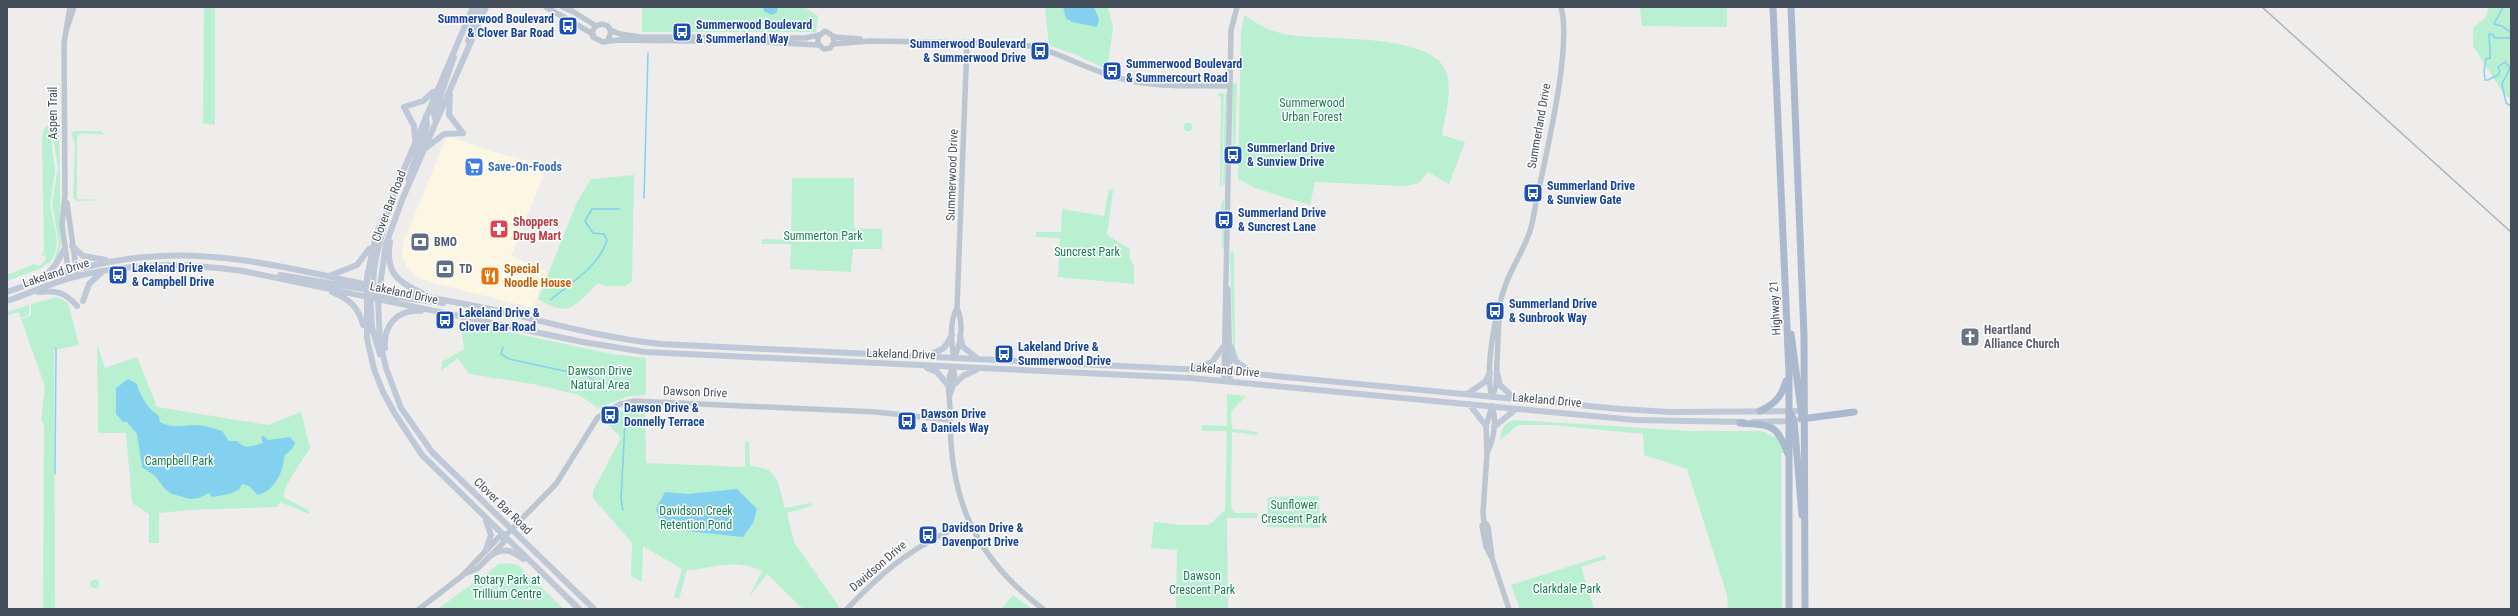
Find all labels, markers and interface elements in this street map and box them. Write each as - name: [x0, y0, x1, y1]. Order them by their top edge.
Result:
- place label: Summerwood Boulevard & Clover Bar Road: [438, 12, 554, 40]
- bus stop icon: Summerwood Boulevard & Clover Bar Road: [557, 15, 579, 37]
- place label: Summerwood Boulevard & Summerland Way: [696, 18, 812, 46]
- bus stop icon: Summerwood Boulevard & Summerland Way: [671, 21, 693, 43]
- place label: Summerwood Boulevard & Summerwood Drive: [910, 37, 1026, 65]
- bus stop icon: Summerwood Boulevard & Summerwood Drive: [1029, 40, 1051, 62]
- place label: Summerwood Boulevard & Summercourt Road: [1126, 57, 1242, 85]
- bus stop icon: Summerwood Boulevard & Summercourt Road: [1101, 60, 1123, 82]
- street label: Summerland Drive: [1525, 82, 1553, 170]
- street label: Aspen Trail: [46, 87, 60, 139]
- park label: Summerwood Urban Forest: [1279, 96, 1345, 124]
- street label: Summerwood Drive: [943, 128, 961, 221]
- place label: Summerland Drive & Sunview Drive: [1247, 141, 1335, 169]
- bus stop icon: Summerland Drive & Sunview Drive: [1222, 144, 1244, 166]
- supermarket icon: Save-On-Foods: [463, 156, 485, 178]
- place label: Save-On-Foods: [488, 160, 562, 174]
- street label: Clover Bar Road: [369, 168, 409, 244]
- place label: Summerland Drive & Sunview Gate: [1547, 179, 1635, 207]
- bus stop icon: Summerland Drive & Sunview Gate: [1522, 182, 1544, 204]
- place label: Summerland Drive & Suncrest Lane: [1238, 206, 1326, 234]
- bus stop icon: Summerland Drive & Suncrest Lane: [1213, 209, 1235, 231]
- place label: Shoppers Drug Mart: [513, 215, 561, 243]
- pharmacy icon: Shoppers Drug Mart: [488, 218, 510, 240]
- park label: Summerton Park: [783, 229, 863, 243]
- bank icon: BMO: [409, 231, 431, 253]
- place label: BMO: [434, 235, 457, 249]
- park label: Suncrest Park: [1054, 245, 1120, 259]
- street label: Lakeland Drive: [21, 256, 91, 290]
- bank icon: TD: [434, 258, 456, 280]
- place label: Lakeland Drive & Campbell Drive: [132, 261, 215, 289]
- place label: TD: [459, 262, 473, 276]
- place label: Special Noodle House: [504, 262, 571, 290]
- bus stop icon: Lakeland Drive & Campbell Drive: [107, 264, 129, 286]
- restaurant icon: Special Noodle House: [479, 265, 501, 287]
- street label: Lakeland Drive: [369, 279, 440, 307]
- street label: Highway 21: [1767, 280, 1783, 336]
- place label: Summerland Drive & Sunbrook Way: [1509, 297, 1597, 325]
- bus stop icon: Summerland Drive & Sunbrook Way: [1484, 300, 1506, 322]
- place label: Lakeland Drive & Clover Bar Road: [459, 306, 540, 334]
- bus stop icon: Lakeland Drive & Clover Bar Road: [434, 309, 456, 331]
- place label: Heartland Alliance Church: [1984, 323, 2060, 351]
- church icon: Heartland Alliance Church: [1959, 326, 1981, 348]
- place label: Lakeland Drive & Summerwood Drive: [1018, 340, 1111, 368]
- bus stop icon: Lakeland Drive & Summerwood Drive: [993, 343, 1015, 365]
- street label: Lakeland Drive: [866, 346, 936, 362]
- street label: Lakeland Drive: [1190, 360, 1261, 380]
- park label: Dawson Drive Natural Area: [568, 364, 633, 392]
- street label: Dawson Drive: [663, 384, 728, 400]
- street label: Lakeland Drive: [1512, 390, 1583, 410]
- place label: Dawson Drive & Donnelly Terrace: [624, 401, 705, 429]
- bus stop icon: Dawson Drive & Donnelly Terrace: [599, 404, 621, 426]
- place label: Dawson Drive & Daniels Way: [921, 407, 989, 435]
- bus stop icon: Dawson Drive & Daniels Way: [896, 410, 918, 432]
- park label: Campbell Park: [145, 454, 214, 468]
- street label: Clover Bar Road: [471, 475, 535, 537]
- park label: Sunflower Crescent Park: [1261, 498, 1328, 526]
- park label: Davidson Creek Retention Pond: [659, 504, 733, 532]
- place label: Davidson Drive & Davenport Drive: [942, 521, 1023, 549]
- bus stop icon: Davidson Drive & Davenport Drive: [917, 524, 939, 546]
- street label: Davidson Drive: [847, 537, 909, 594]
- park label: Dawson Crescent Park: [1169, 569, 1236, 597]
- park label: Rotary Park at Trillium Centre: [472, 573, 542, 601]
- park label: Clarkdale Park: [1533, 582, 1602, 596]

